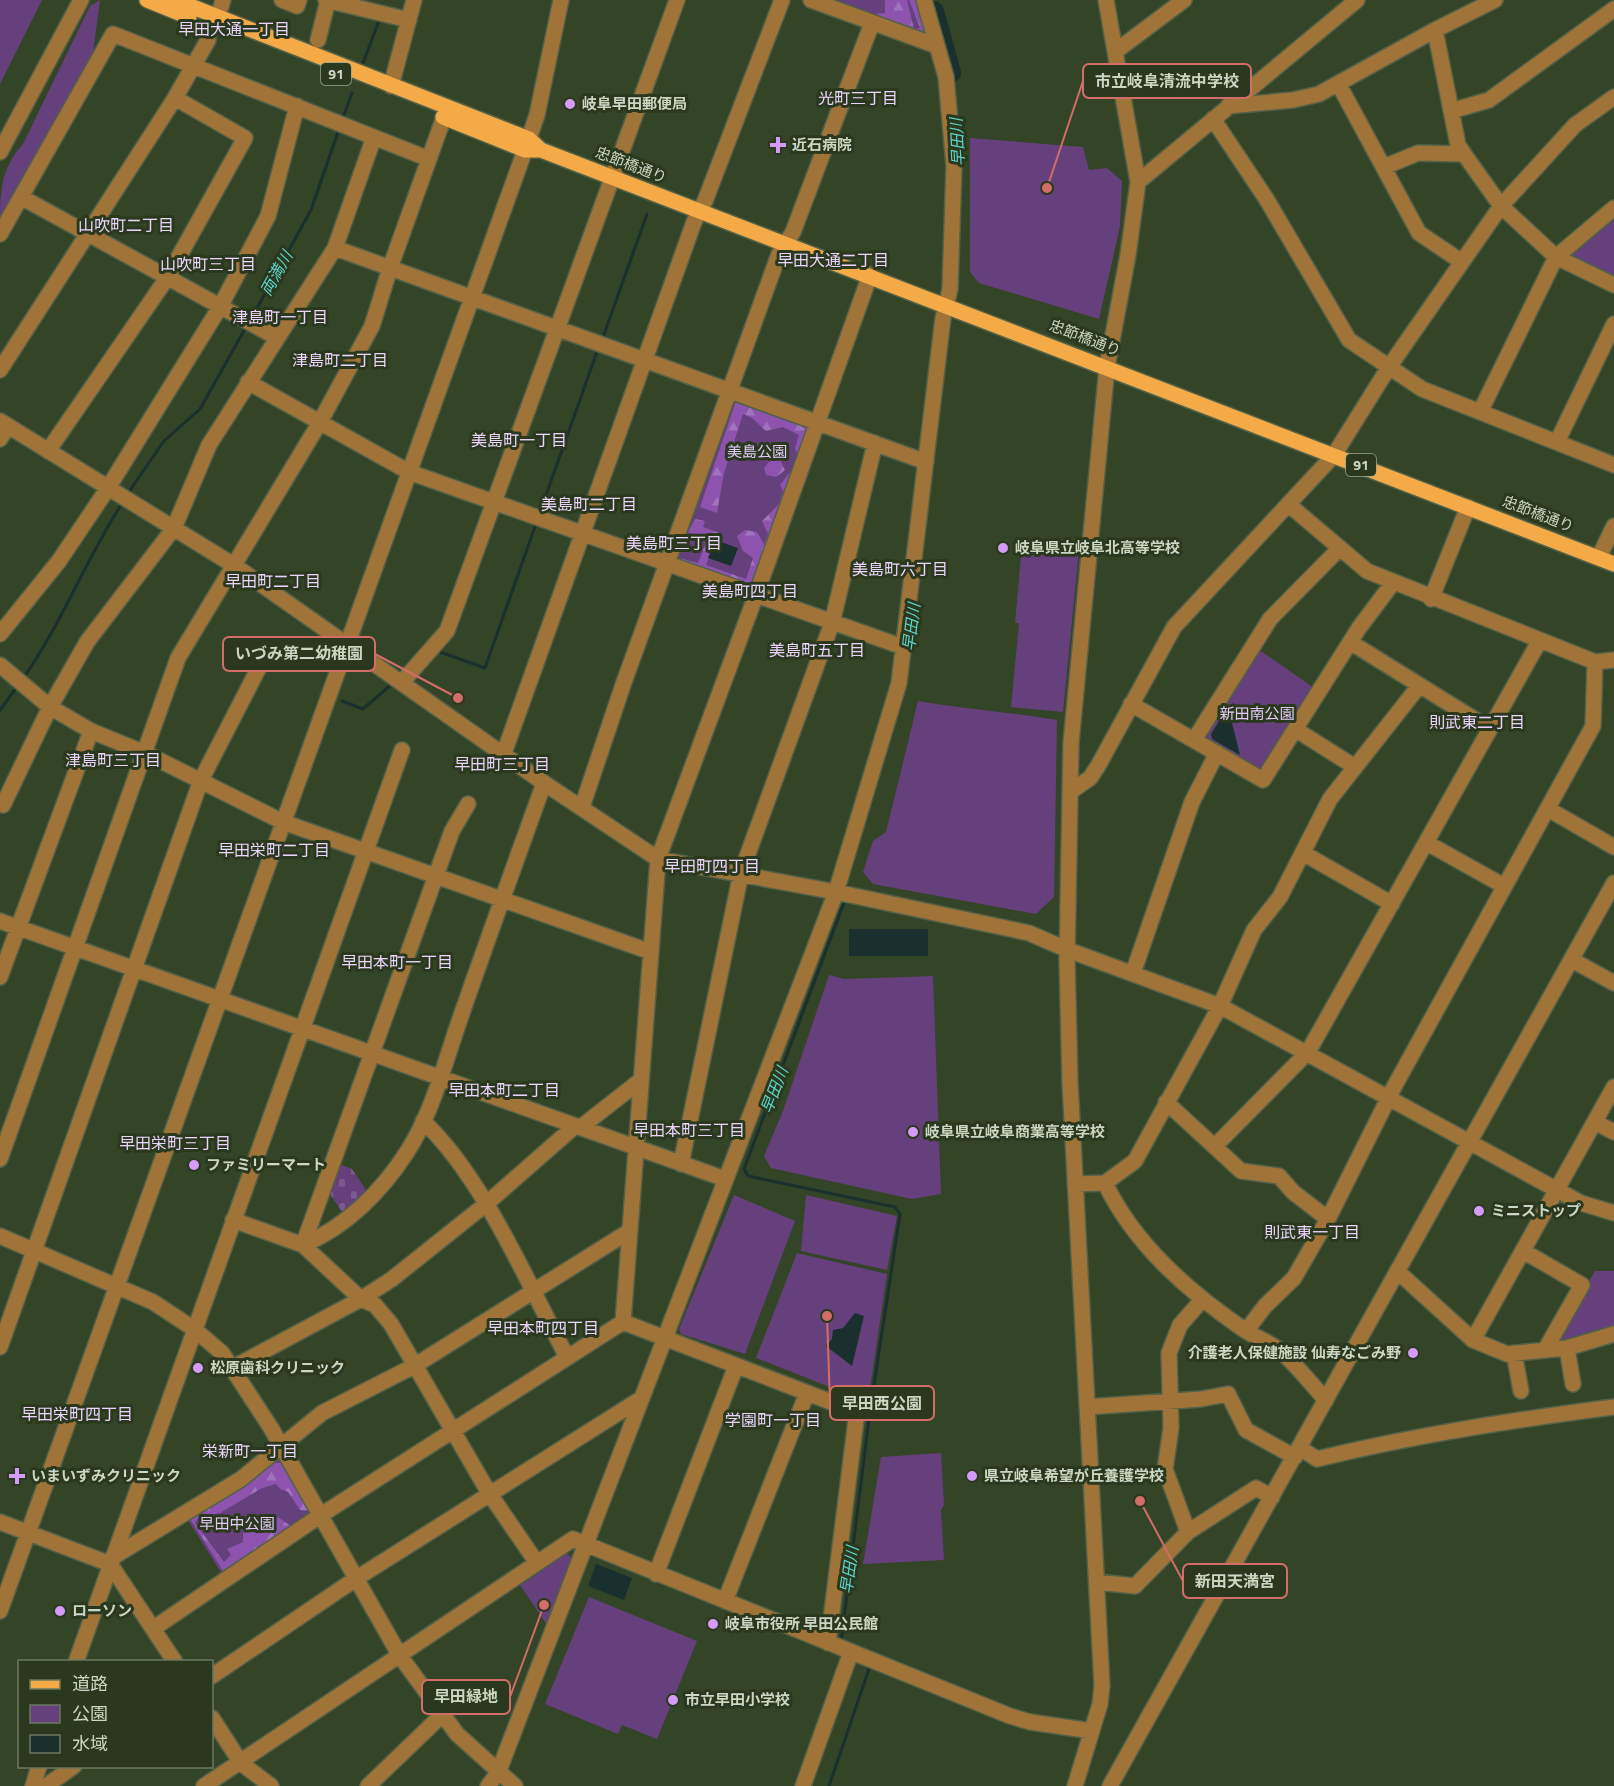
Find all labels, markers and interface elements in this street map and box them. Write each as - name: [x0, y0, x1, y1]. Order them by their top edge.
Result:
- district label: 早田大通一丁目: [178, 17, 290, 41]
- road number: 91: [321, 63, 351, 85]
- callout: 市立岐阜清流中学校: [1083, 64, 1251, 98]
- text: 市立岐阜清流中学校: [1095, 69, 1239, 93]
- district label: 光町三丁目: [818, 86, 898, 110]
- place label: 岐阜早田郵便局: [582, 92, 687, 115]
- marker: 岐阜早田郵便局: [563, 97, 577, 111]
- water label: 早田川: [944, 115, 970, 167]
- place label: 近石病院: [792, 133, 852, 156]
- marker: 近石病院: [769, 136, 787, 154]
- street label: 忠節橋通り: [592, 140, 670, 189]
- district label: 山吹町二丁目: [78, 213, 174, 237]
- water label: 両満川: [254, 244, 299, 300]
- district label: 早田大通二丁目: [777, 248, 889, 272]
- district label: 山吹町三丁目: [160, 252, 256, 276]
- district label: 津島町一丁目: [232, 305, 328, 329]
- street label: 忠節橋通り: [1046, 313, 1124, 362]
- district label: 津島町二丁目: [292, 348, 388, 372]
- district label: 美島町一丁目: [471, 428, 567, 452]
- park label: 美島公園: [727, 440, 787, 463]
- road number: 91: [1346, 454, 1376, 476]
- street label: 忠節橋通り: [1499, 489, 1577, 538]
- district label: 美島町二丁目: [541, 492, 637, 516]
- district label: 美島町三丁目: [626, 531, 722, 555]
- place label: 岐阜県立岐阜北高等学校: [1015, 536, 1180, 559]
- marker: 岐阜県立岐阜北高等学校: [996, 541, 1010, 555]
- district label: 美島町六丁目: [852, 557, 948, 581]
- district label: 早田町二丁目: [225, 569, 321, 593]
- district label: 美島町四丁目: [702, 579, 798, 603]
- water label: 早田川: [896, 600, 926, 652]
- callout: いづみ第二幼稚園: [223, 637, 375, 671]
- district label: 美島町五丁目: [769, 638, 865, 662]
- text: いづみ第二幼稚園: [235, 641, 363, 665]
- park label: 新田南公園: [1219, 702, 1295, 725]
- district label: 則武東二丁目: [1429, 710, 1525, 734]
- district label: 津島町三丁目: [65, 748, 161, 772]
- district label: 早田町三丁目: [454, 752, 550, 776]
- district label: 早田栄町二丁目: [218, 838, 330, 862]
- district label: 早田町四丁目: [664, 854, 760, 878]
- district label: 早田本町一丁目: [341, 950, 453, 974]
- water label: 早田川: [754, 1061, 795, 1117]
- district label: 早田本町二丁目: [448, 1078, 560, 1102]
- district label: 早田本町三丁目: [633, 1118, 745, 1142]
- place label: 岐阜県立岐阜商業高等学校: [925, 1120, 1105, 1143]
- marker: 岐阜県立岐阜商業高等学校: [906, 1125, 920, 1139]
- district label: 早田栄町三丁目: [119, 1131, 231, 1155]
- place label: ファミリーマート: [206, 1153, 326, 1176]
- marker: ファミリーマート: [187, 1158, 201, 1172]
- place label: ミニストップ: [1491, 1199, 1581, 1222]
- marker: ミニストップ: [1472, 1204, 1486, 1218]
- district label: 則武東一丁目: [1264, 1220, 1360, 1244]
- district label: 早田本町四丁目: [487, 1316, 599, 1340]
- place label: 介護老人保健施設 仙寿なごみ野: [1188, 1341, 1401, 1364]
- marker: 介護老人保健施設 仙寿なごみ野: [1406, 1346, 1420, 1360]
- place label: 松原歯科クリニック: [210, 1356, 345, 1379]
- marker: 松原歯科クリニック: [191, 1361, 205, 1375]
- callout: 早田西公園: [830, 1386, 934, 1420]
- text: 早田西公園: [842, 1391, 922, 1415]
- district label: 早田栄町四丁目: [21, 1402, 133, 1426]
- district label: 学園町一丁目: [725, 1408, 821, 1432]
- district label: 栄新町一丁目: [202, 1439, 298, 1463]
- place label: いまいずみクリニック: [31, 1464, 181, 1487]
- place label: 県立岐阜希望が丘養護学校: [984, 1464, 1164, 1487]
- marker: いまいずみクリニック: [8, 1467, 26, 1485]
- marker: 県立岐阜希望が丘養護学校: [965, 1469, 979, 1483]
- park label: 早田中公園: [199, 1512, 275, 1535]
- water label: 早田川: [834, 1543, 865, 1595]
- callout: 新田天満宮: [1183, 1564, 1287, 1598]
- text: 新田天満宮: [1195, 1569, 1275, 1593]
- place label: ローソン: [72, 1599, 132, 1622]
- marker: ローソン: [53, 1604, 67, 1618]
- place label: 岐阜市役所 早田公民館: [725, 1612, 878, 1635]
- marker: 岐阜市役所 早田公民館: [706, 1617, 720, 1631]
- legend: [18, 1660, 213, 1768]
- text: 道路: [72, 1670, 108, 1697]
- callout: 早田緑地: [422, 1680, 510, 1714]
- text: 早田緑地: [434, 1684, 498, 1708]
- place label: 市立早田小学校: [685, 1688, 790, 1711]
- marker: 市立早田小学校: [666, 1693, 680, 1707]
- text: 公園: [72, 1700, 108, 1727]
- text: 水域: [72, 1730, 108, 1757]

